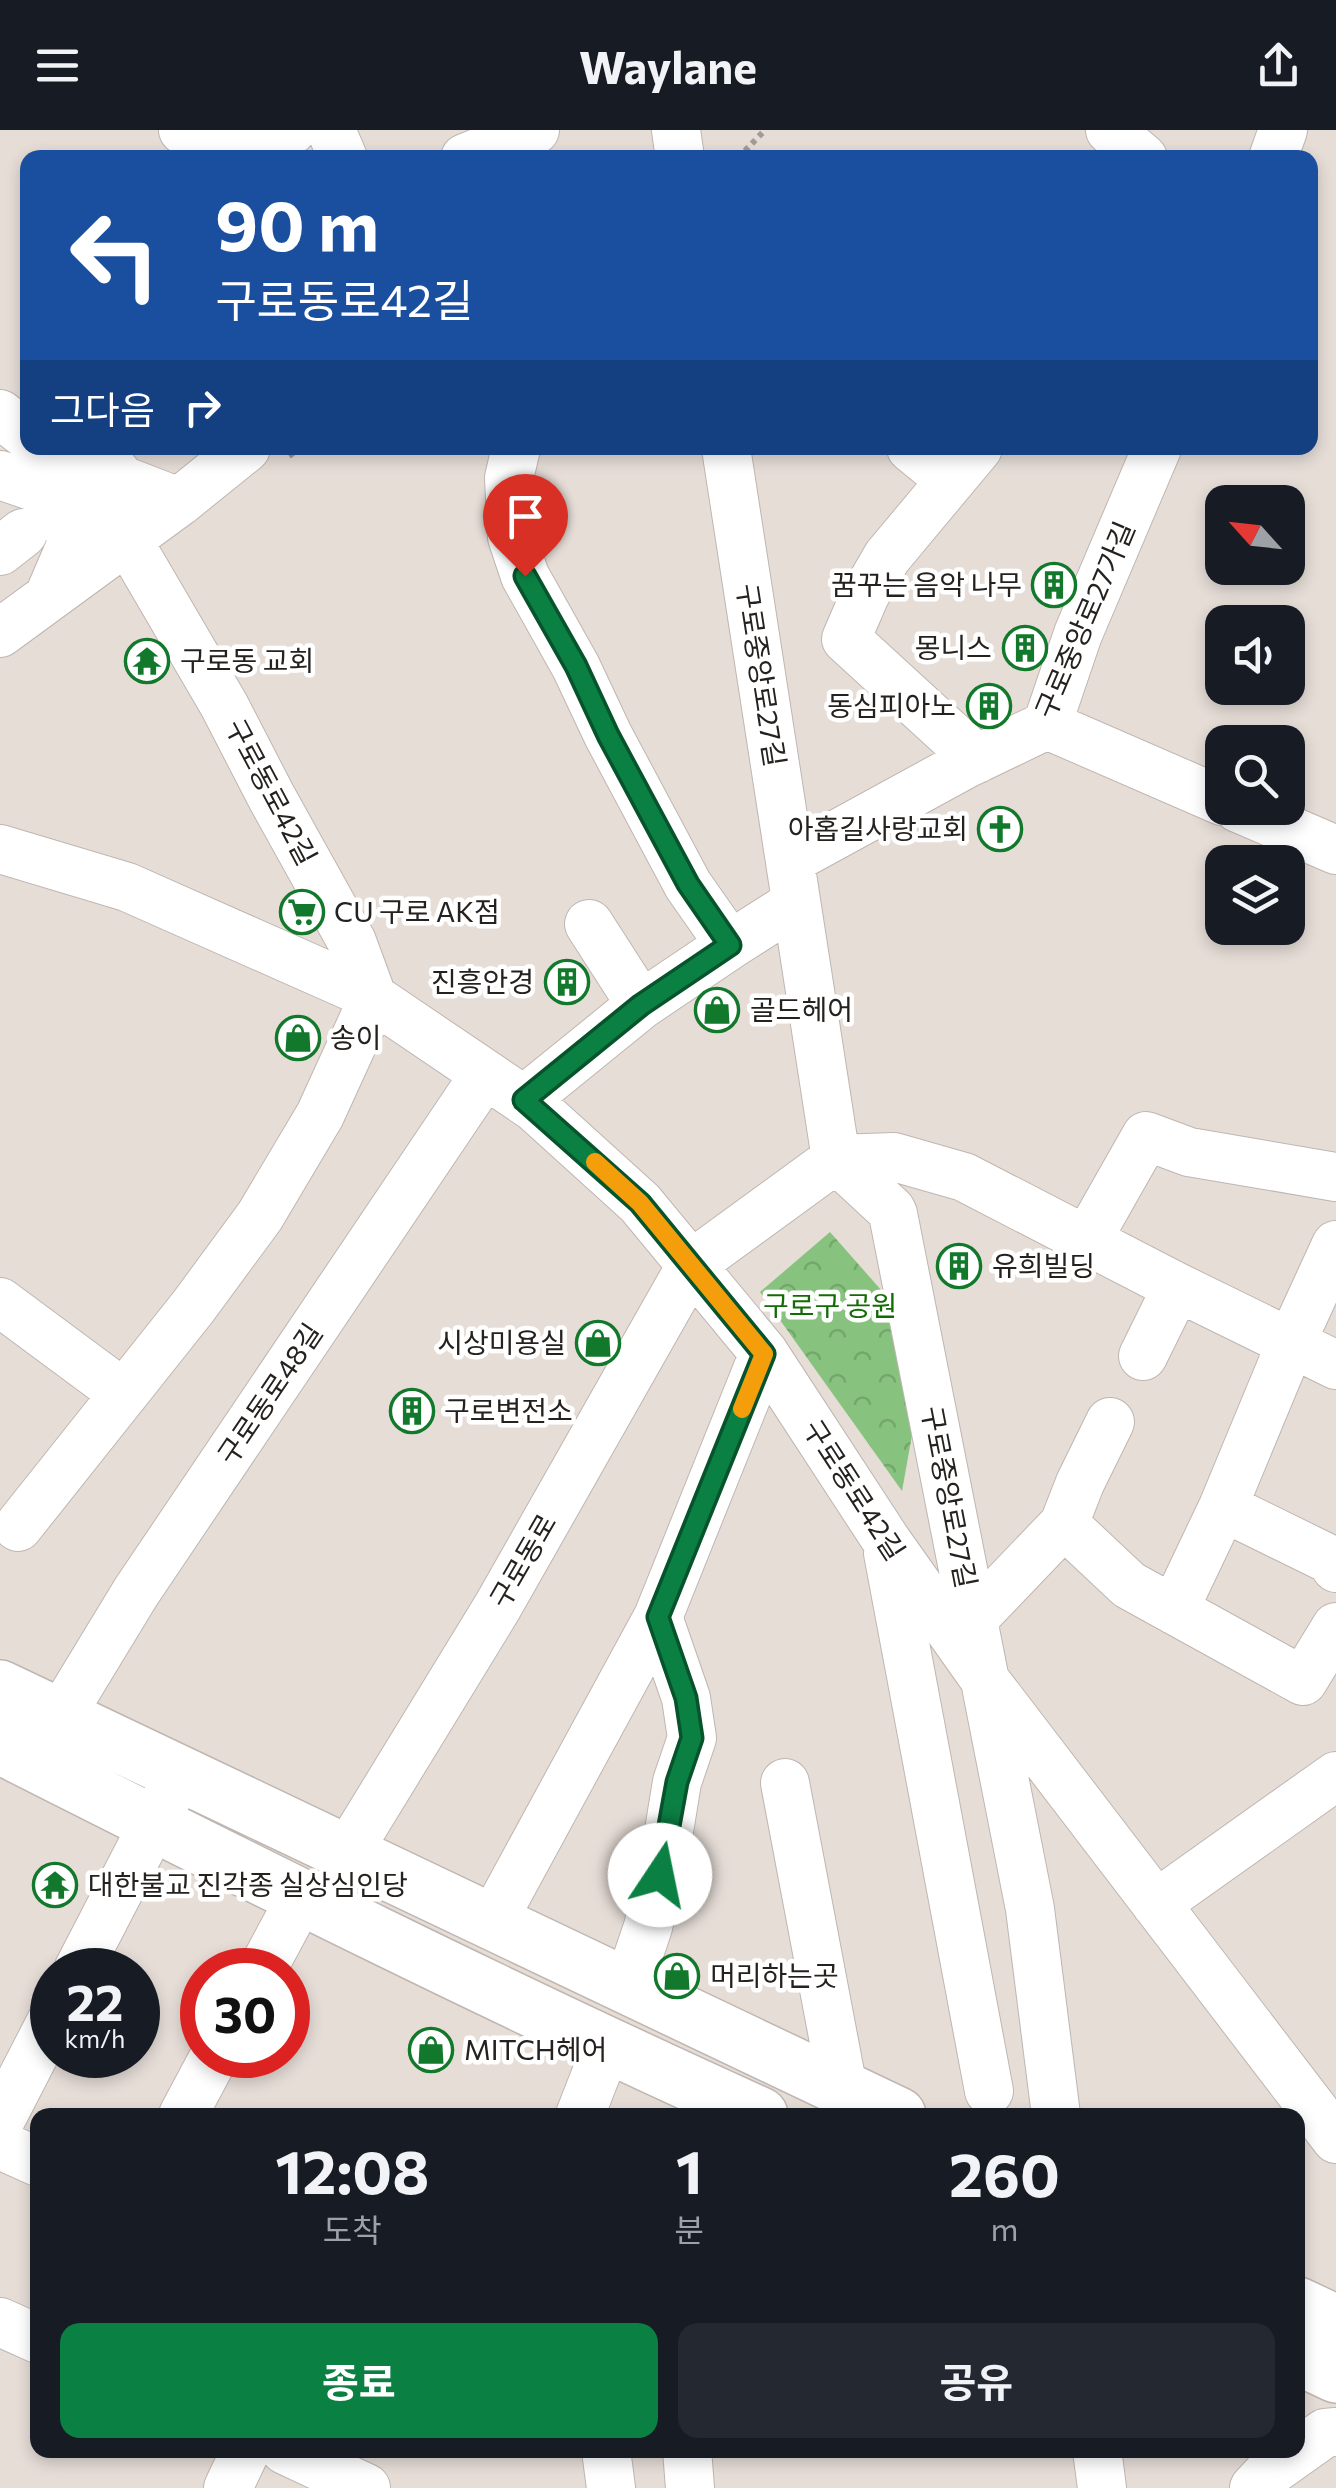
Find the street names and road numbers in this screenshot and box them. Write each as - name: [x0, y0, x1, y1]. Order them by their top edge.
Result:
- street label: 구로중앙로27가길: [1027, 516, 1141, 723]
- street label: 구로중앙로27길: [731, 581, 793, 769]
- street label: 구로동로42길: [219, 713, 325, 870]
- street label: 구로동로48길: [210, 1317, 329, 1470]
- street label: 구로중앙로27길: [916, 1403, 984, 1591]
- street label: 구로동로42길: [797, 1413, 913, 1566]
- street label: 구로동로: [482, 1507, 563, 1614]

